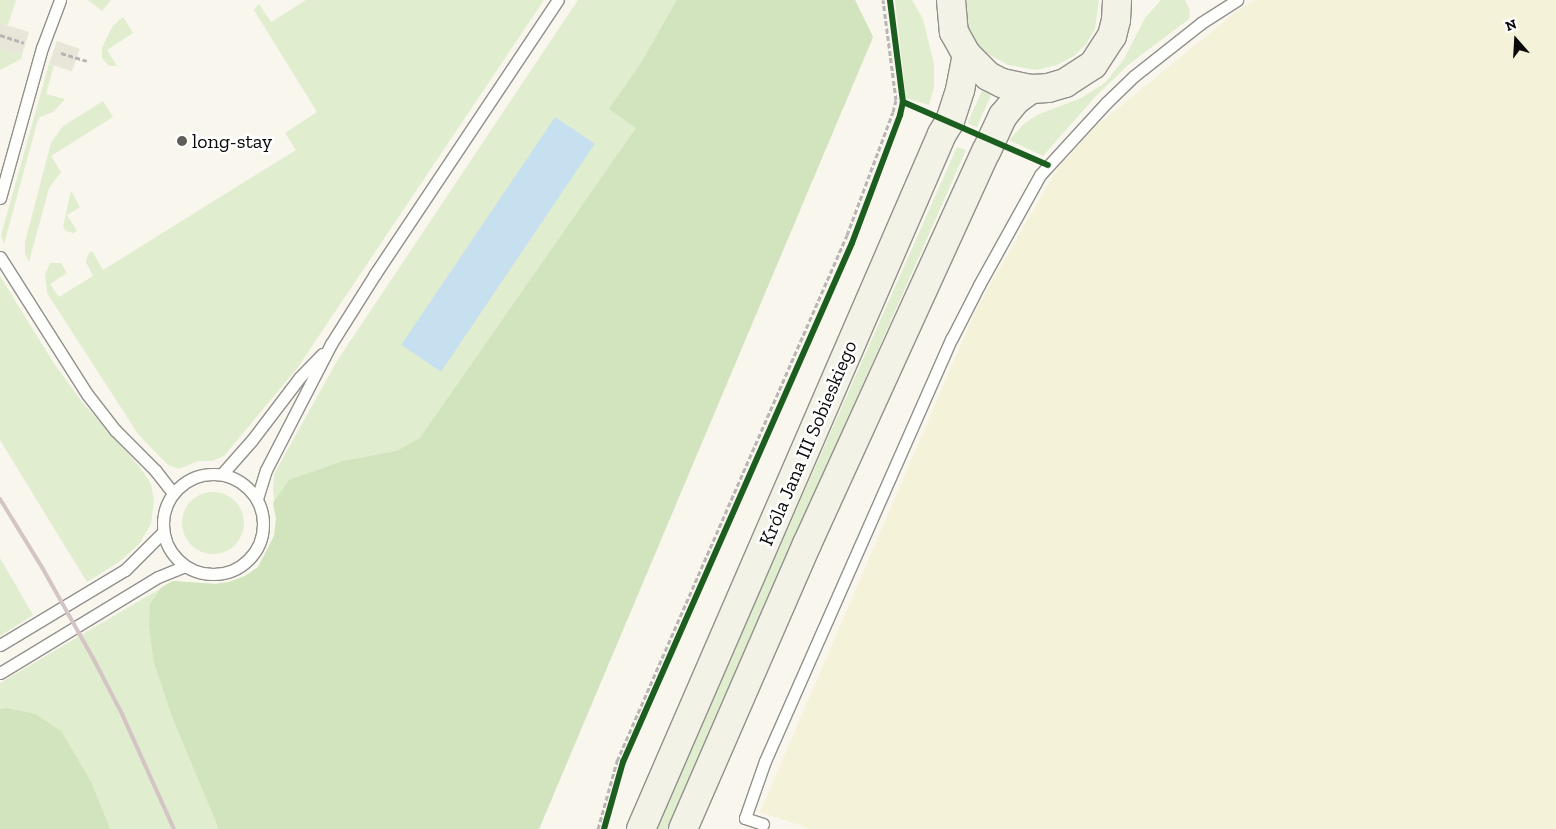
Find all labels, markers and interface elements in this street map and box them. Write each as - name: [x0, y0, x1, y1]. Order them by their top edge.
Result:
- north arrow: [1491, 15, 1541, 65]
- text: N: [1503, 16, 1519, 35]
- place label: long-stay: [192, 129, 272, 153]
- marker: long-stay: [176, 135, 188, 147]
- street label: Króla Jana III Sobieskiego: [754, 337, 862, 549]

